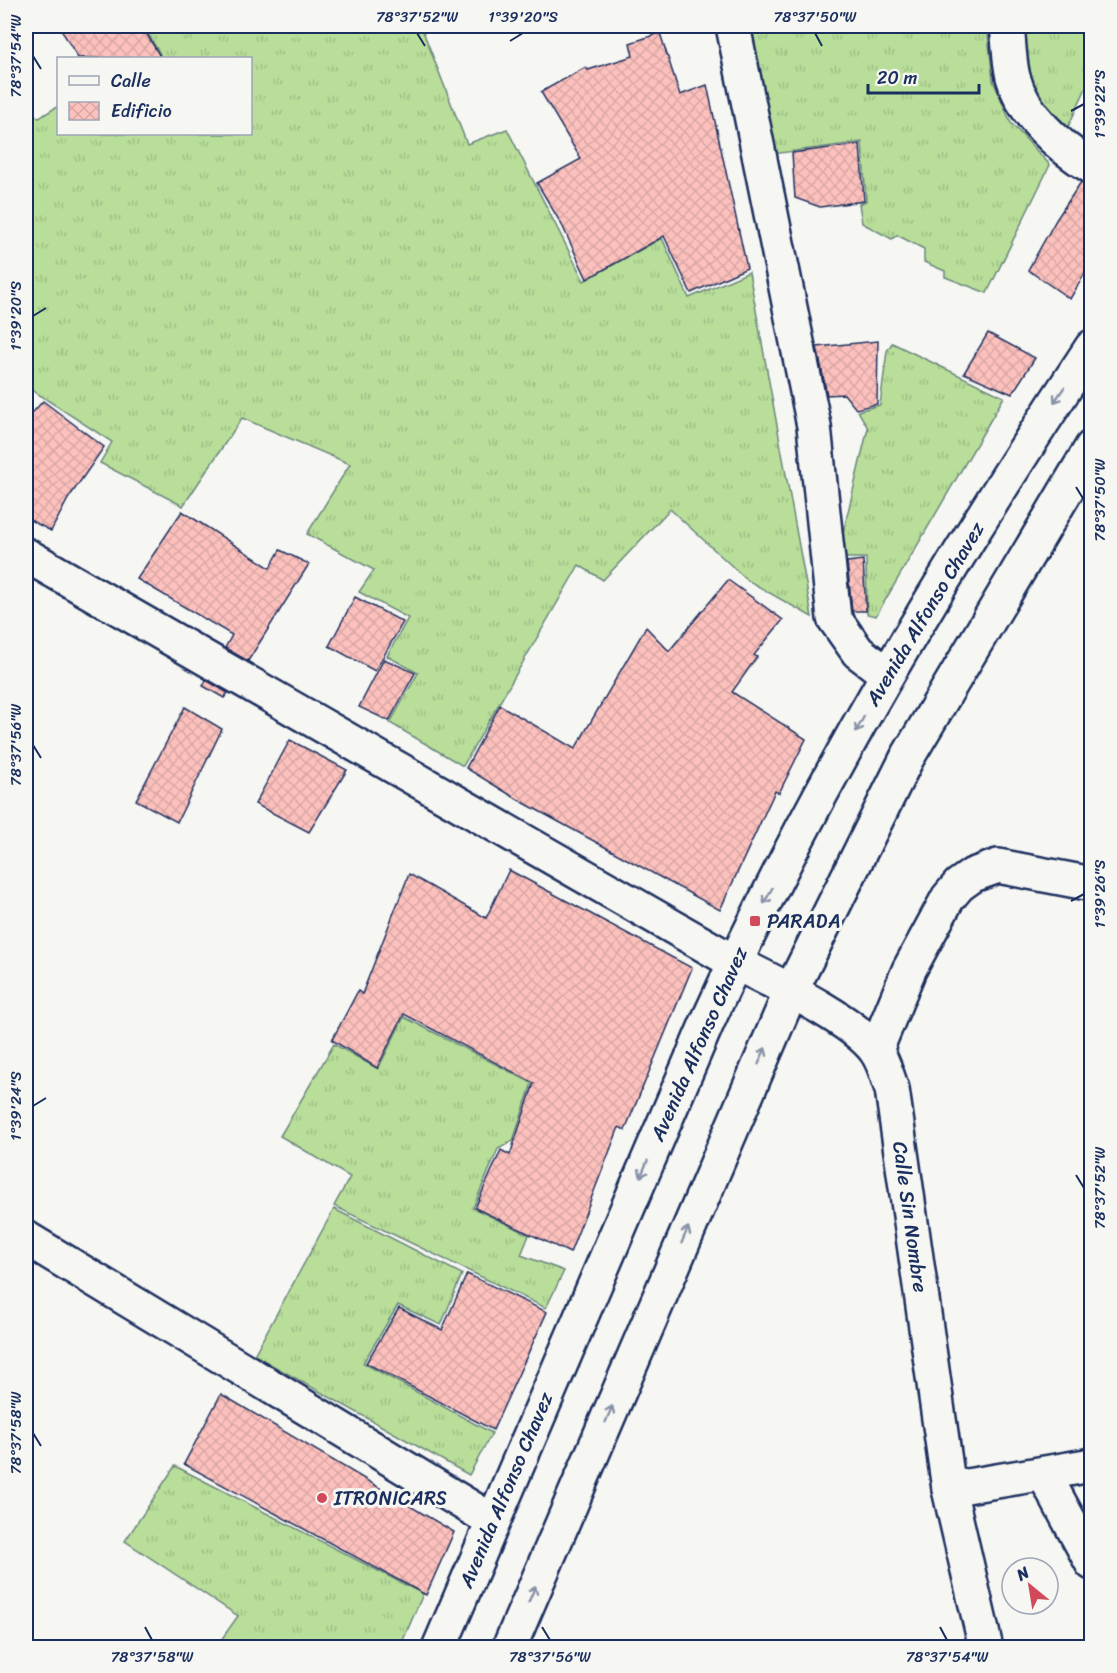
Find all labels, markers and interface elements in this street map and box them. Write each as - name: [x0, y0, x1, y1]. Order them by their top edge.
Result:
- text: 78°37'52"W: [376, 4, 458, 30]
- text: 1°39'20"S: [488, 4, 558, 30]
- text: 78°37'50"W: [774, 4, 857, 30]
- text: 78°37'54"W: [3, 14, 29, 97]
- legend: [57, 57, 252, 135]
- scale bar: [868, 57, 979, 95]
- text: 20 m: [877, 62, 917, 94]
- text: Calle: [111, 65, 151, 97]
- text: 1°39'22"S: [1087, 69, 1113, 138]
- text: Edificio: [111, 95, 172, 127]
- text: 1°39'20"S: [3, 281, 29, 351]
- one-way arrow: [1053, 387, 1065, 403]
- text: 78°37'50"W: [1087, 458, 1113, 541]
- street label: Avenida Alfonso Chavez: [855, 515, 994, 714]
- text: 78°37'56"W: [3, 704, 29, 786]
- one-way arrow: [854, 714, 865, 732]
- text: 1°39'26"S: [1087, 859, 1113, 928]
- one-way arrow: [762, 886, 773, 904]
- place label: PARADA: [767, 904, 841, 939]
- marker: PARADA: [748, 914, 762, 928]
- street label: Avenida Alfonso Chavez: [640, 941, 758, 1148]
- one-way arrow: [757, 1047, 768, 1065]
- text: 1°39'24"S: [3, 1071, 29, 1141]
- street label: Calle Sin Nombre: [882, 1139, 938, 1295]
- text: 78°37'52"W: [1087, 1147, 1113, 1229]
- one-way arrow: [638, 1159, 649, 1177]
- one-way arrow: [680, 1226, 691, 1245]
- street label: Avenida Alfonso Chavez: [448, 1386, 563, 1594]
- text: 78°37'58"W: [3, 1391, 29, 1474]
- one-way arrow: [604, 1406, 615, 1424]
- place label: ITRONICARS: [333, 1481, 447, 1516]
- marker: ITRONICARS: [315, 1491, 329, 1505]
- north arrow: [1000, 1556, 1060, 1616]
- text: N: [1010, 1558, 1036, 1589]
- one-way arrow: [527, 1585, 538, 1603]
- text: 78°37'58"W: [111, 1644, 194, 1670]
- text: 78°37'56"W: [509, 1644, 591, 1670]
- text: 78°37'54"W: [906, 1644, 989, 1670]

